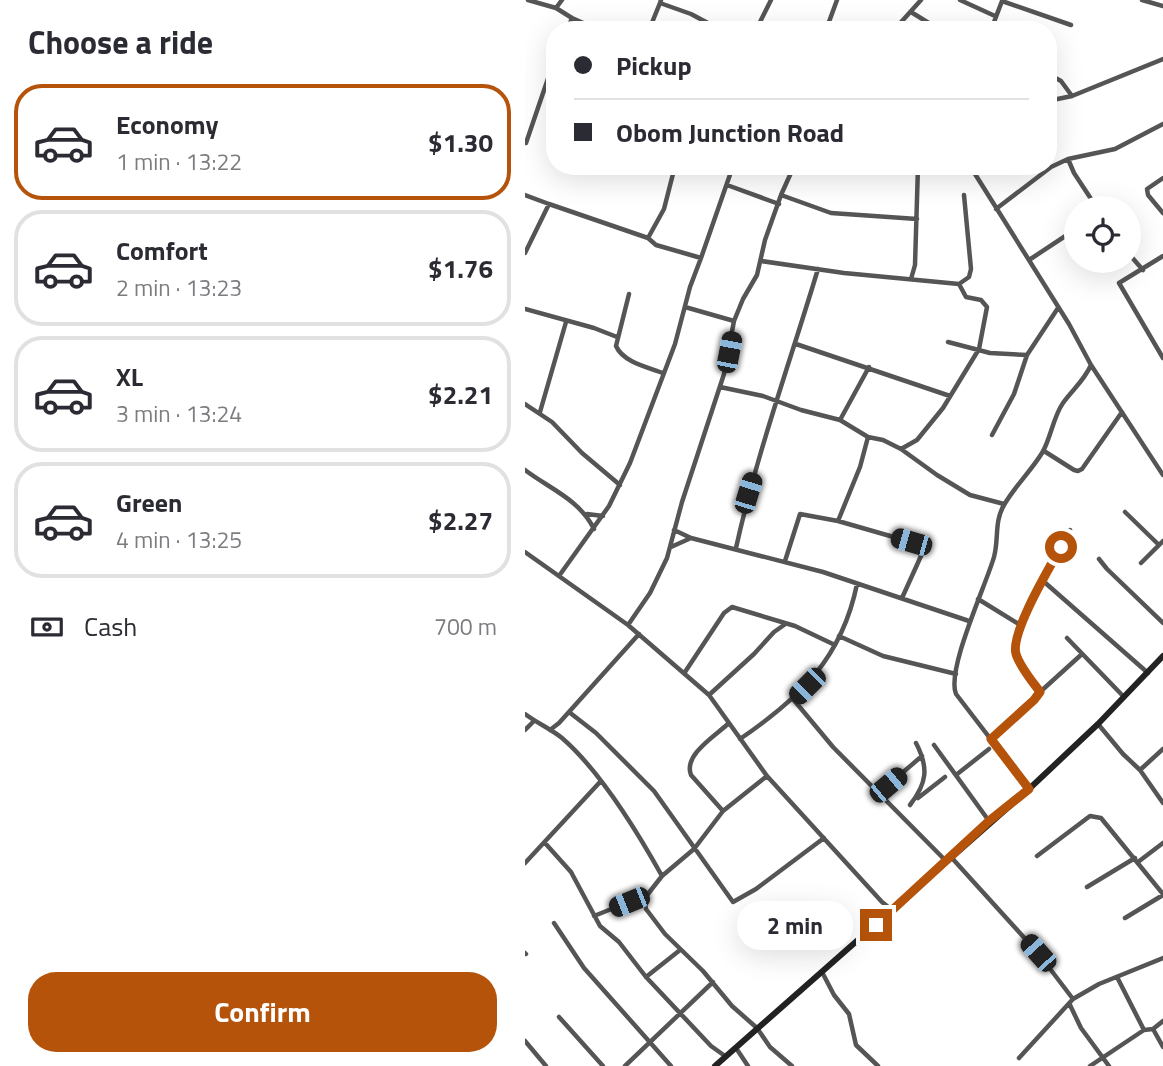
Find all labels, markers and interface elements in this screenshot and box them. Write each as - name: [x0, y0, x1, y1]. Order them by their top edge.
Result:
- text: Choose a ride: [28, 18, 213, 66]
- text: Pickup: [616, 46, 692, 85]
- text: Economy: [116, 105, 218, 144]
- icon: car: [32, 111, 95, 174]
- text: Obom Junction Road: [616, 113, 844, 152]
- text: $1.30: [428, 123, 493, 162]
- text: 1 min · 13:22: [116, 144, 242, 179]
- map controls: [1064, 196, 1141, 273]
- button: locate: [1064, 196, 1141, 273]
- text: Comfort: [116, 231, 208, 270]
- icon: car: [32, 237, 95, 300]
- text: $1.76: [428, 249, 493, 288]
- text: 2 min · 13:23: [116, 270, 242, 305]
- car: [715, 329, 744, 375]
- text: XL: [116, 357, 143, 396]
- icon: car: [32, 363, 95, 426]
- text: $2.21: [428, 375, 493, 414]
- text: 3 min · 13:24: [116, 396, 242, 431]
- car: [732, 470, 765, 516]
- text: Green: [116, 483, 182, 522]
- icon: car: [32, 489, 95, 552]
- text: $2.27: [428, 501, 493, 540]
- text: 4 min · 13:25: [116, 522, 242, 557]
- car: [888, 526, 935, 558]
- route start: [1045, 531, 1077, 563]
- text: Cash: [84, 607, 137, 646]
- icon: cash: [28, 608, 66, 646]
- text: 700 m: [434, 609, 497, 644]
- car: [785, 664, 830, 708]
- car: [866, 763, 911, 807]
- car: [606, 884, 653, 920]
- callout: 2 min: [736, 900, 851, 950]
- text: 2 min: [767, 908, 823, 943]
- route end: [860, 909, 892, 941]
- car: [1017, 930, 1060, 976]
- button: Confirm: [28, 972, 497, 1052]

